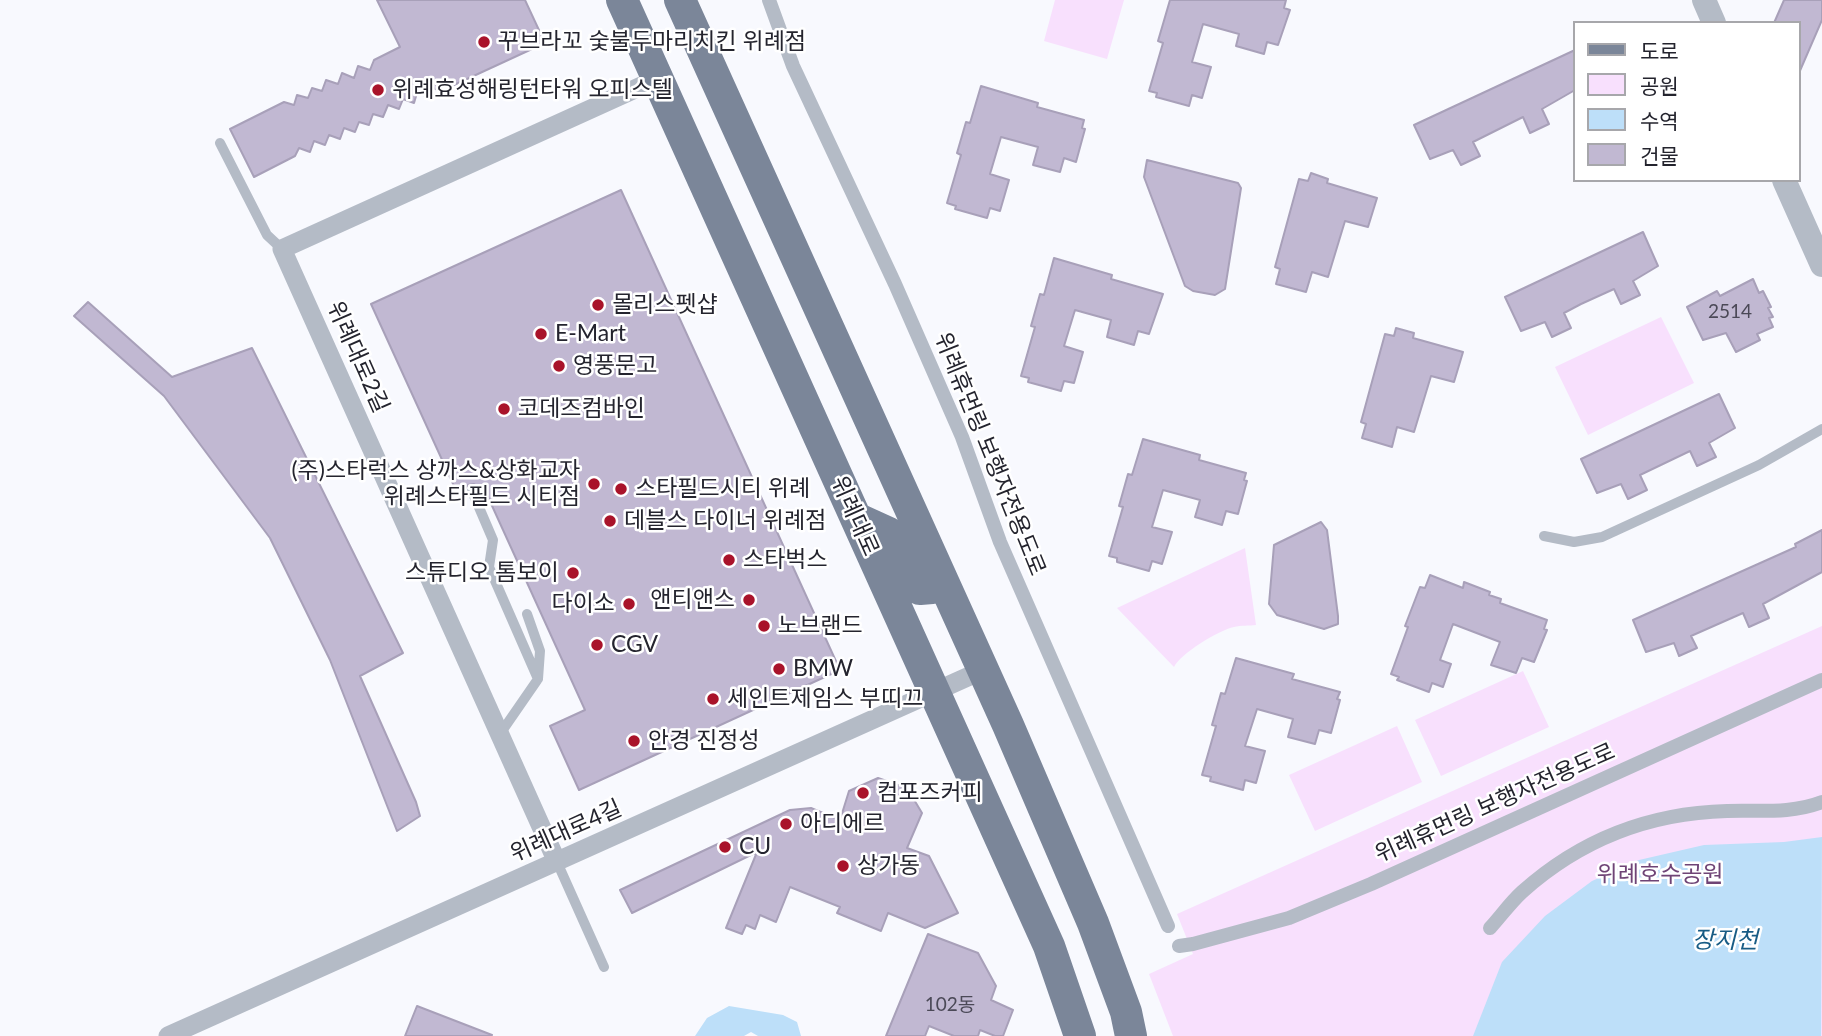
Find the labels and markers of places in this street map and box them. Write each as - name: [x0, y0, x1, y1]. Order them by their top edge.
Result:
- place label: 꾸브라꼬 숯불두마리치킨 위례점: [498, 28, 806, 56]
- marker: 꾸브라꼬 숯불두마리치킨 위례점: [476, 34, 492, 50]
- place label: 위례효성해링턴타워 오피스텔: [392, 76, 673, 104]
- marker: 위례효성해링턴타워 오피스텔: [370, 82, 386, 98]
- place label: 몰리스펫샵: [612, 291, 718, 319]
- marker: 몰리스펫샵: [590, 297, 606, 313]
- place label: E-Mart: [555, 320, 626, 348]
- marker: E-Mart: [533, 326, 549, 342]
- place label: 영풍문고: [573, 352, 658, 380]
- marker: 영풍문고: [551, 358, 567, 374]
- place label: 코데즈컴바인: [518, 395, 645, 423]
- marker: 코데즈컴바인: [496, 401, 512, 417]
- place label: (주)스타럭스 상까스&상화교자 위례스타필드 시티점: [292, 457, 580, 511]
- place label: 스타필드시티 위례: [635, 475, 810, 503]
- marker: (주)스타럭스 상까스&상화교자 위례스타필드 시티점: [586, 476, 602, 492]
- marker: 스타필드시티 위례: [613, 481, 629, 497]
- place label: 데블스 다이너 위례점: [624, 507, 826, 535]
- marker: 데블스 다이너 위례점: [602, 513, 618, 529]
- place label: 스타벅스: [743, 546, 828, 574]
- marker: 스타벅스: [721, 552, 737, 568]
- place label: 스튜디오 톰보이: [405, 559, 559, 587]
- marker: 스튜디오 톰보이: [565, 565, 581, 581]
- place label: 앤티앤스: [650, 586, 735, 614]
- place label: 다이소: [552, 590, 615, 618]
- marker: 앤티앤스: [741, 592, 757, 608]
- marker: 다이소: [621, 596, 637, 612]
- place label: 노브랜드: [778, 612, 863, 640]
- marker: 노브랜드: [756, 618, 772, 634]
- place label: CGV: [611, 631, 658, 659]
- marker: CGV: [589, 637, 605, 653]
- place label: BMW: [793, 655, 853, 683]
- marker: BMW: [771, 661, 787, 677]
- place label: 세인트제임스 부띠끄: [727, 685, 923, 713]
- marker: 세인트제임스 부띠끄: [705, 691, 721, 707]
- place label: 안경 진정성: [648, 727, 760, 755]
- marker: 안경 진정성: [626, 733, 642, 749]
- place label: 컴포즈커피: [877, 779, 983, 807]
- marker: 컴포즈커피: [855, 785, 871, 801]
- place label: 아디에르: [800, 810, 885, 838]
- marker: 아디에르: [778, 816, 794, 832]
- place label: CU: [739, 833, 771, 861]
- marker: CU: [717, 839, 733, 855]
- place label: 상가동: [857, 852, 920, 880]
- marker: 상가동: [835, 858, 851, 874]

